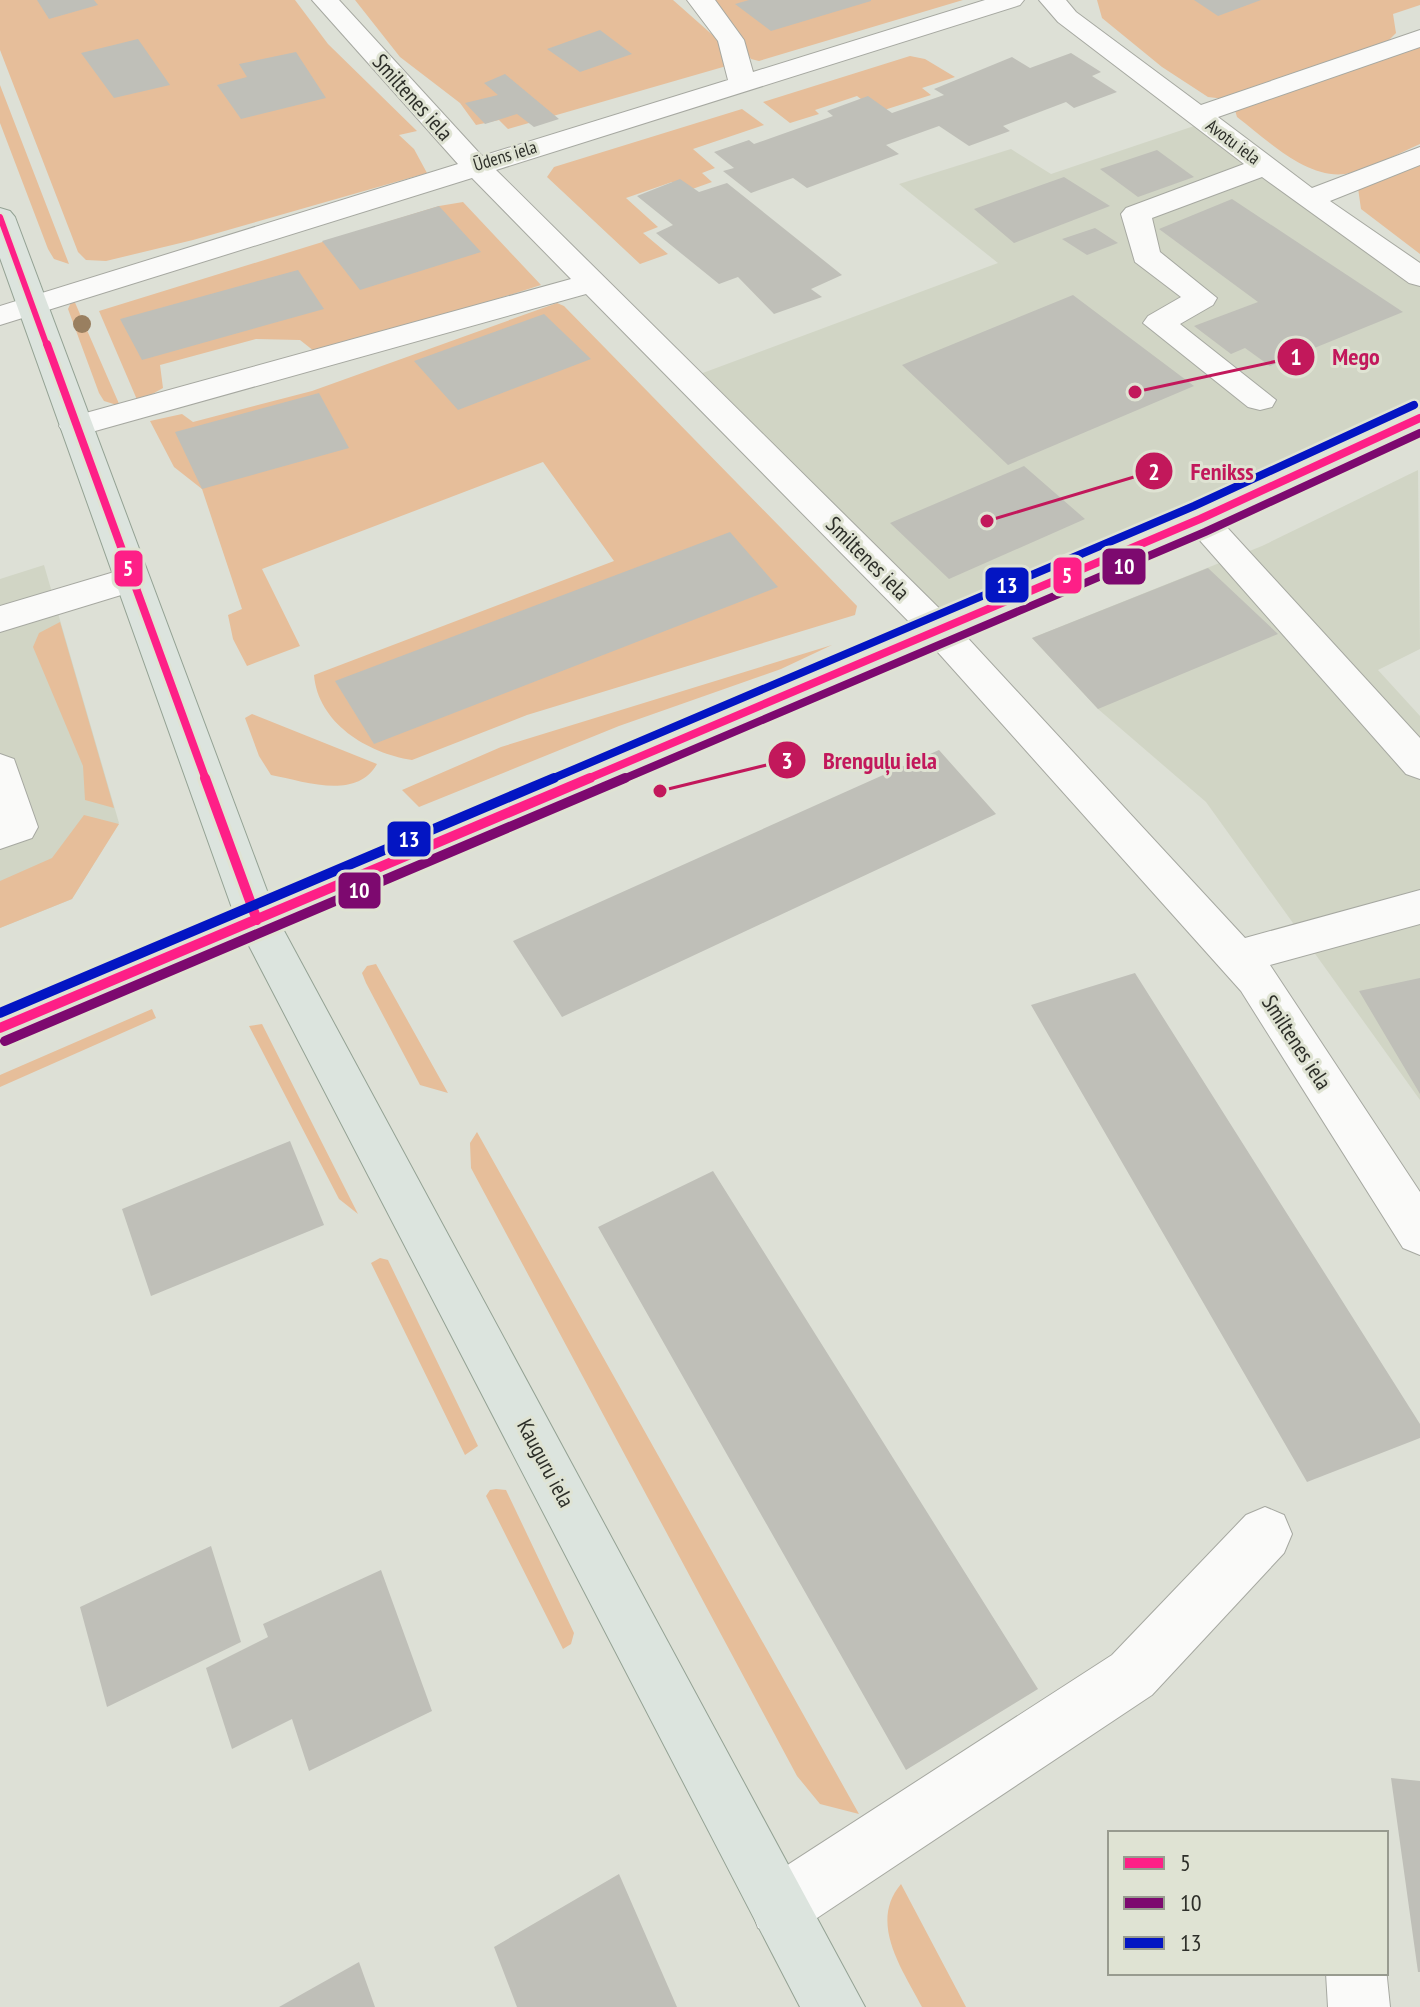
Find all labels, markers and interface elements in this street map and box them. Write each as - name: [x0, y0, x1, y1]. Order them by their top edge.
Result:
- street label: Smiltenes iela: [367, 48, 459, 146]
- street label: Avotu iela: [1202, 114, 1265, 169]
- street label: Ūdens iela: [470, 135, 539, 176]
- callout: Mego: [1276, 333, 1396, 381]
- text: 1: [1290, 341, 1302, 372]
- text: Mego: [1332, 341, 1380, 372]
- callout: Fenikss: [1134, 447, 1269, 495]
- text: 2: [1148, 456, 1160, 487]
- text: Fenikss: [1190, 456, 1254, 487]
- street label: Smiltenes iela: [820, 510, 916, 606]
- line badge: 10: [1101, 547, 1147, 586]
- line badge: 5: [113, 549, 144, 588]
- text: 10: [1113, 552, 1135, 580]
- text: 5: [123, 554, 133, 582]
- line badge: 5: [1052, 556, 1083, 595]
- text: 5: [1062, 561, 1072, 589]
- line badge: 13: [984, 566, 1030, 604]
- text: 13: [996, 571, 1018, 599]
- callout: Brenguļu iela: [767, 736, 953, 784]
- text: 3: [781, 745, 793, 776]
- text: Brenguļu iela: [823, 745, 937, 776]
- line badge: 13: [386, 820, 432, 858]
- text: 13: [398, 825, 420, 853]
- line badge: 10: [337, 871, 382, 910]
- text: 10: [348, 876, 370, 904]
- street label: Smiltenes iela: [1256, 989, 1338, 1095]
- street label: Kauguru iela: [511, 1414, 581, 1512]
- legend: [1108, 1831, 1388, 1975]
- text: 5: [1180, 1847, 1191, 1878]
- text: 10: [1180, 1887, 1202, 1918]
- text: 13: [1180, 1927, 1202, 1958]

